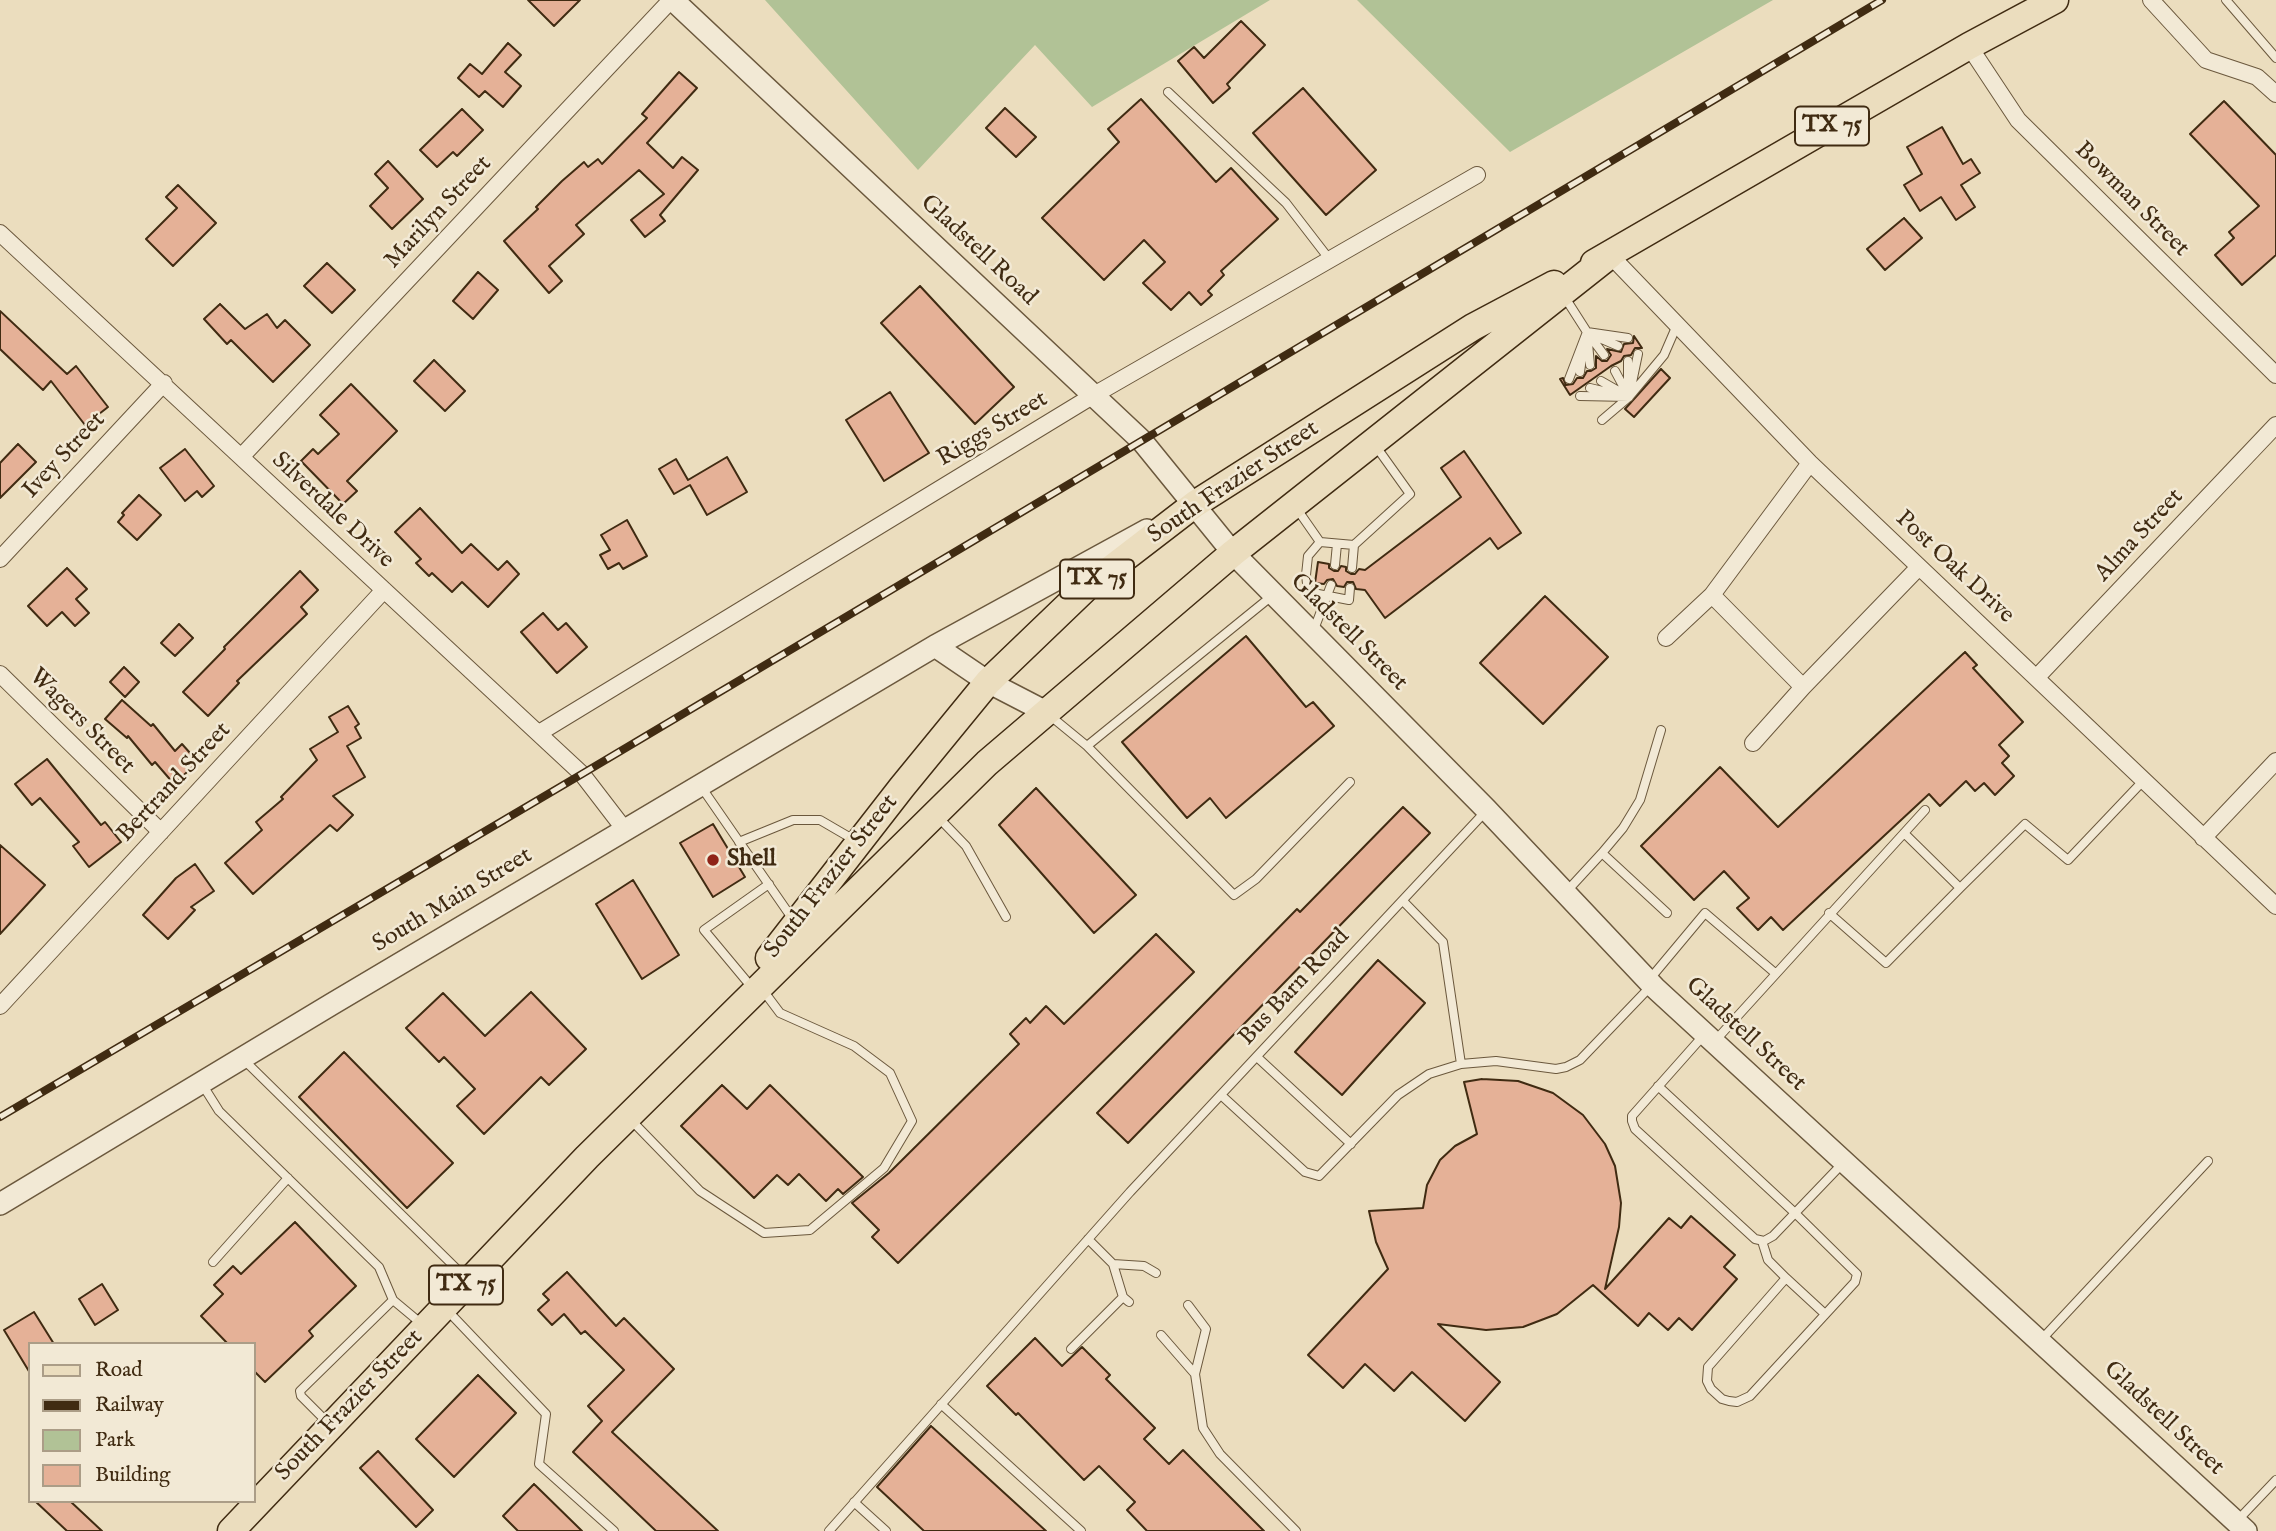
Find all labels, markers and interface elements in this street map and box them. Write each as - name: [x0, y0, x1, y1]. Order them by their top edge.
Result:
- road number: TX 75: [1795, 106, 1869, 146]
- street label: Bowman Street: [2067, 136, 2195, 264]
- street label: Marilyn Street: [379, 151, 499, 275]
- street label: Gladstell Road: [914, 190, 1042, 312]
- street label: Riggs Street: [932, 386, 1054, 474]
- street label: Ivey Street: [18, 407, 112, 505]
- street label: South Frazier Street: [1143, 415, 1325, 551]
- street label: Silverdale Drive: [265, 447, 399, 575]
- street label: Alma Street: [2090, 484, 2190, 588]
- street label: Post Oak Drive: [1888, 505, 2020, 631]
- road number: TX 75: [1060, 559, 1134, 598]
- street label: Gladstell Street: [1283, 568, 1413, 698]
- street label: Wagers Street: [22, 663, 140, 781]
- street label: Bertrand Street: [112, 717, 238, 849]
- street label: South Frazier Street: [759, 789, 905, 965]
- street label: South Main Street: [368, 842, 538, 960]
- place label: Shell: [727, 846, 776, 874]
- marker: Shell: [705, 852, 721, 868]
- street label: Bus Barn Road: [1234, 924, 1356, 1052]
- street label: Gladstell Street: [1679, 972, 1811, 1098]
- road number: TX 75: [429, 1266, 503, 1304]
- street label: South Frazier Street: [270, 1324, 430, 1488]
- legend: [28, 1342, 256, 1503]
- street label: Gladstell Street: [2097, 1356, 2229, 1482]
- text: Road: [95, 1357, 142, 1384]
- text: Railway: [95, 1392, 164, 1419]
- text: Park: [95, 1427, 135, 1454]
- text: Building: [95, 1462, 170, 1489]

